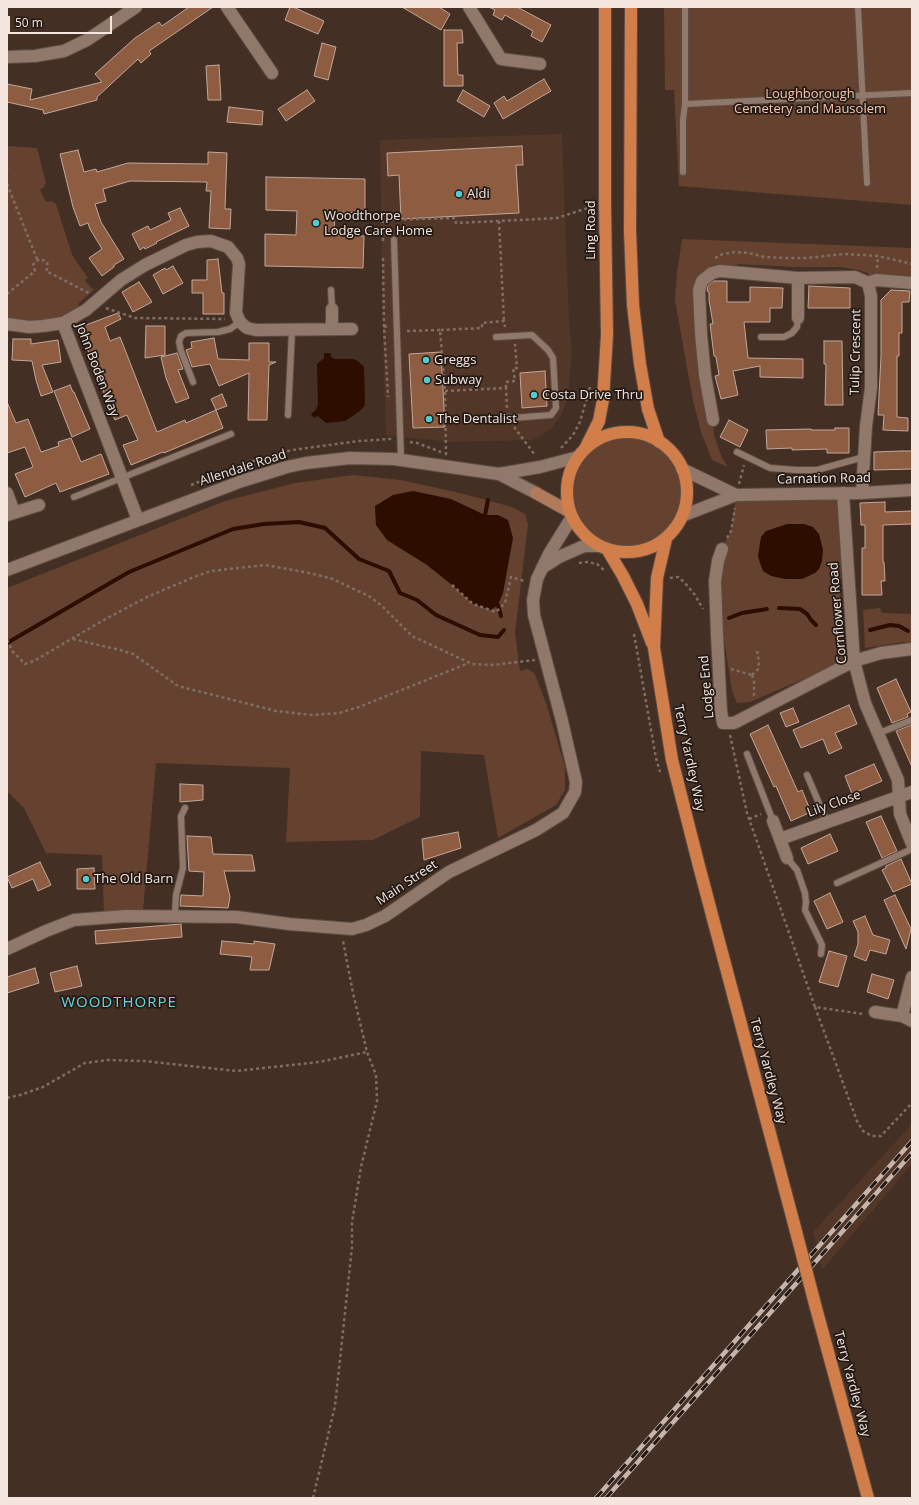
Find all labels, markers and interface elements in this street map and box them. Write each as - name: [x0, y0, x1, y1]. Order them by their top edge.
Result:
- scale bar: [10, 8, 114, 34]
- text: 50 m: [15, 14, 43, 31]
- park label: Loughborough Cemetery and Mausolem: [734, 86, 886, 117]
- place label: Aldi: [467, 186, 490, 202]
- marker: Aldi: [454, 189, 464, 199]
- street label: Ling Road: [583, 200, 599, 260]
- place label: Woodthorpe Lodge Care Home: [324, 208, 432, 239]
- marker: Woodthorpe Lodge Care Home: [311, 218, 321, 228]
- street label: Tulip Crescent: [847, 309, 865, 395]
- street label: John Boden Way: [72, 321, 122, 419]
- place label: Greggs: [434, 352, 476, 368]
- marker: Greggs: [421, 355, 431, 365]
- place label: Subway: [435, 372, 482, 388]
- marker: Subway: [422, 375, 432, 385]
- place label: Costa Drive Thru: [542, 387, 643, 403]
- marker: Costa Drive Thru: [529, 390, 539, 400]
- place label: The Dentalist: [437, 411, 517, 427]
- marker: The Dentalist: [424, 414, 434, 424]
- street label: Allendale Road: [198, 447, 288, 489]
- street label: Carnation Road: [777, 470, 871, 488]
- street label: Cornflower Road: [826, 562, 850, 664]
- street label: Lodge End: [696, 655, 718, 719]
- street label: Terry Yardley Way: [670, 703, 708, 813]
- street label: Lily Close: [805, 787, 863, 821]
- street label: Main Street: [374, 857, 440, 909]
- place label: The Old Barn: [94, 871, 173, 887]
- marker: The Old Barn: [81, 874, 91, 884]
- district label: WOODTHORPE: [61, 994, 177, 1012]
- street label: Terry Yardley Way: [746, 1016, 790, 1126]
- street label: Terry Yardley Way: [830, 1329, 874, 1439]

